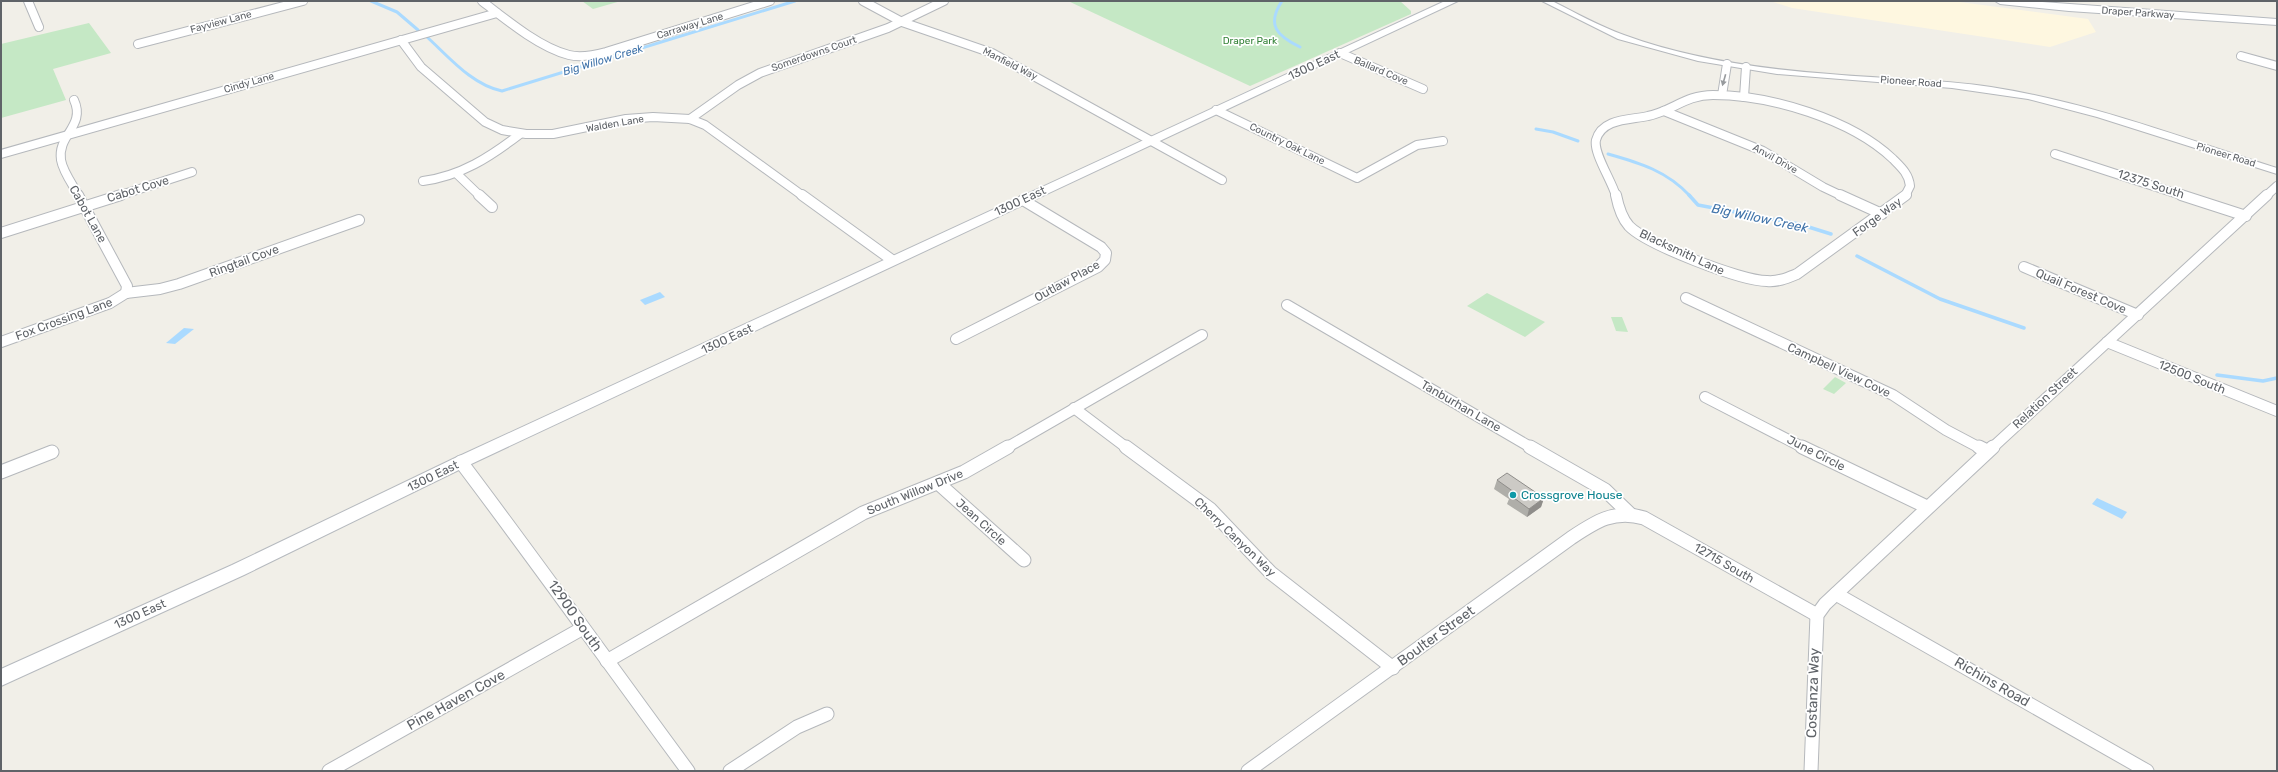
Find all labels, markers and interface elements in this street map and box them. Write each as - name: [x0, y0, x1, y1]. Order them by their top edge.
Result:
- street label: Draper Parkway: [2101, 4, 2175, 22]
- street label: Fayview Lane: [189, 8, 253, 36]
- street label: Carraway Lane: [655, 10, 725, 42]
- street label: Somerdowns Court: [770, 34, 858, 74]
- park label: Draper Park: [1223, 35, 1278, 47]
- water label: Big Willow Creek: [561, 42, 645, 78]
- street label: Manfield Way: [981, 45, 1040, 83]
- street label: 1300 East: [1286, 47, 1342, 83]
- street label: Ballard Cove: [1352, 54, 1410, 88]
- street label: Cindy Lane: [223, 70, 276, 96]
- one-way arrow: [1721, 74, 1727, 86]
- street label: Pioneer Road: [1880, 74, 1942, 90]
- street label: Walden Lane: [585, 113, 645, 135]
- street label: Country Oak Lane: [1247, 121, 1327, 168]
- street label: Pioneer Road: [2195, 140, 2257, 170]
- street label: Anvil Drive: [1750, 142, 1800, 176]
- street label: 12375 South: [2116, 167, 2186, 201]
- street label: Cabot Cove: [105, 173, 171, 205]
- street label: Cabot Lane: [66, 183, 110, 245]
- street label: 1300 East: [992, 183, 1048, 219]
- street label: Forge Way: [1850, 194, 1905, 240]
- water label: Big Willow Creek: [1710, 200, 1810, 237]
- street label: Blacksmith Lane: [1637, 226, 1727, 278]
- street label: Ringtail Cove: [207, 242, 281, 280]
- street label: Outlaw Place: [1032, 257, 1102, 305]
- street label: Quail Forest Cove: [2034, 266, 2129, 317]
- street label: Fox Crossing Lane: [14, 295, 115, 343]
- street label: 1300 East: [699, 321, 755, 357]
- street label: Campbell View Cove: [1785, 340, 1893, 400]
- street label: 12500 South: [2156, 357, 2228, 397]
- street label: Relation Street: [2010, 364, 2080, 432]
- street label: Tanburhan Lane: [1418, 377, 1504, 435]
- street label: June Circle: [1785, 432, 1848, 474]
- street label: 1300 East: [405, 457, 461, 494]
- street label: South Willow Drive: [865, 466, 965, 518]
- place label: Crossgrove House: [1521, 488, 1623, 502]
- marker: Crossgrove House: [1508, 490, 1518, 500]
- street label: Cherry Canyon Way: [1191, 495, 1279, 580]
- street label: Jean Circle: [953, 496, 1009, 548]
- street label: 12715 South: [1691, 540, 1757, 586]
- street label: 12900 South: [544, 577, 606, 655]
- street label: 1300 East: [112, 596, 168, 632]
- street label: Boulter Street: [1394, 602, 1478, 670]
- street label: Costanza Way: [1803, 647, 1823, 738]
- street label: Richins Road: [1951, 654, 2033, 710]
- street label: Pine Haven Cove: [404, 666, 508, 734]

